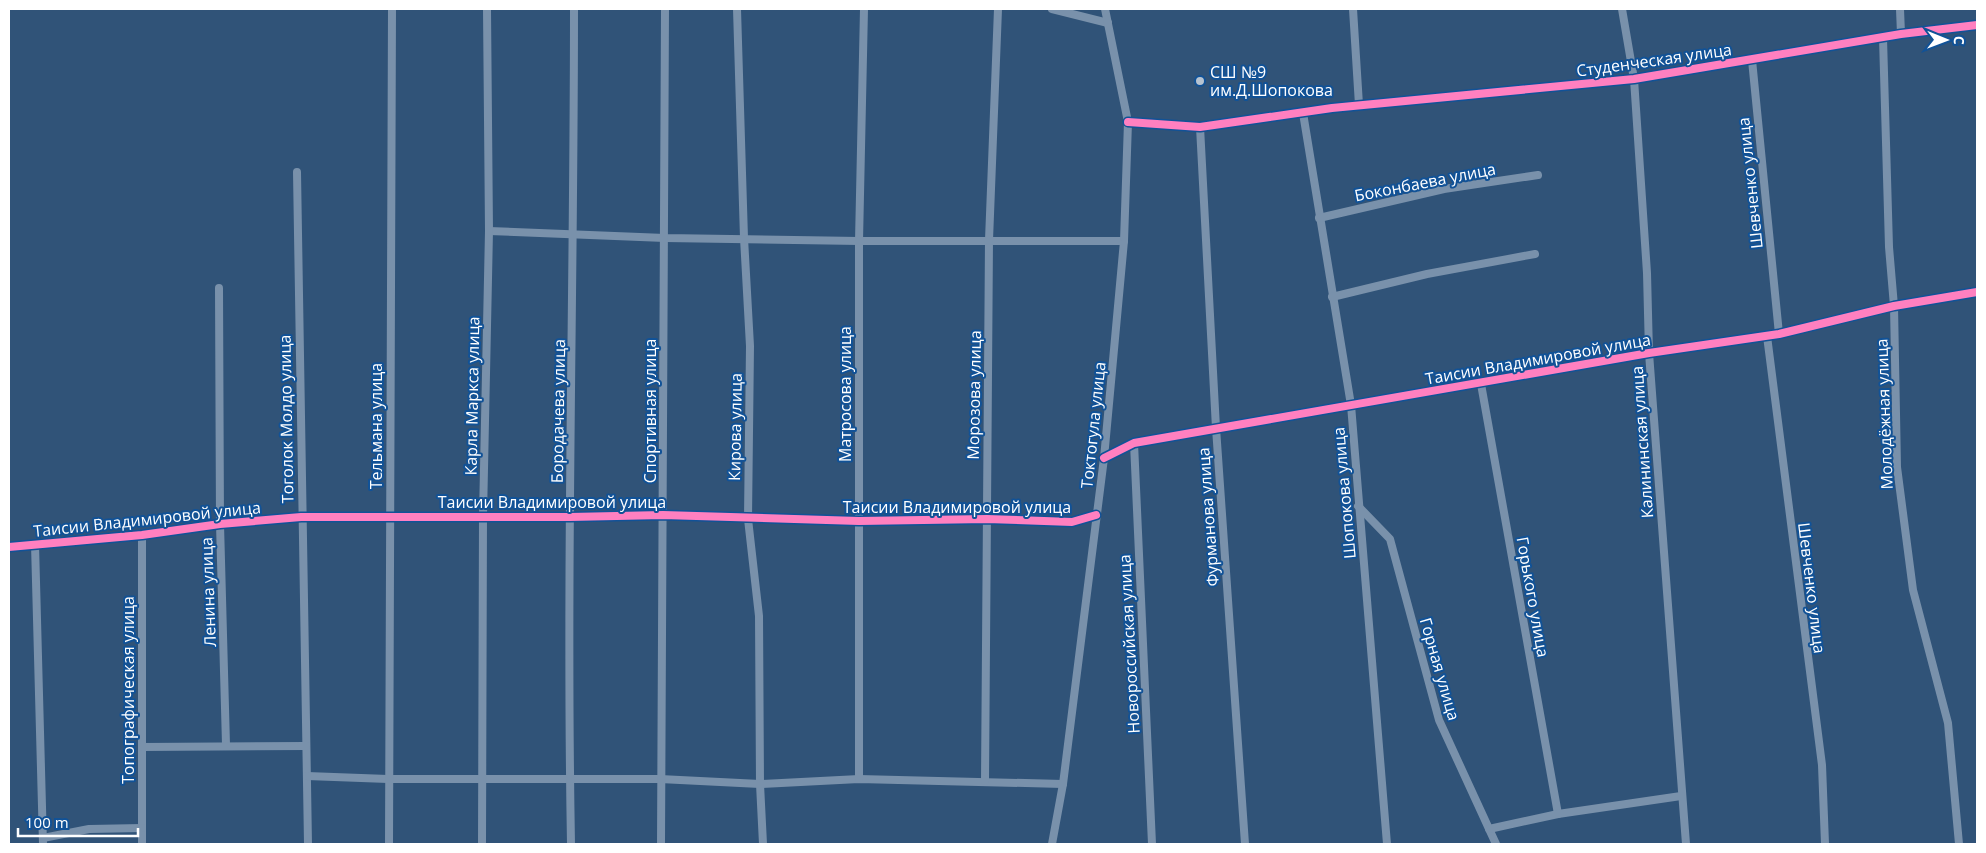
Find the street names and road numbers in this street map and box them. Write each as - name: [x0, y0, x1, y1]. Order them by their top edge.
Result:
- street label: Студенческая улица: [1575, 38, 1733, 82]
- street label: Шевченко улица: [1732, 116, 1768, 250]
- street label: Боконбаева улица: [1353, 158, 1497, 206]
- street label: Карла Маркса улица: [460, 316, 484, 476]
- street label: Матросова улица: [834, 326, 856, 462]
- street label: Таисии Владимировой улица: [1424, 328, 1652, 390]
- street label: Морозова улица: [962, 330, 986, 460]
- street label: Тоголок Молдо улица: [274, 335, 298, 503]
- street label: Молодёжная улица: [1870, 338, 1898, 490]
- street label: Бородачева улица: [546, 339, 570, 483]
- street label: Спортивная улица: [639, 339, 661, 483]
- street label: Токтогула улица: [1075, 361, 1111, 489]
- street label: Тельмана улица: [365, 363, 387, 489]
- street label: Калининская улица: [1626, 365, 1658, 519]
- street label: Кирова улица: [723, 373, 747, 481]
- street label: Шопокова улица: [1327, 426, 1361, 560]
- street label: Фурманова улица: [1192, 447, 1224, 587]
- street label: Таисии Владимировой улица: [438, 491, 666, 513]
- street label: Таисии Владимировой улица: [32, 496, 262, 542]
- street label: Таисии Владимировой улица: [843, 496, 1071, 518]
- street label: Шевченко улица: [1793, 521, 1831, 655]
- street label: Горького улица: [1512, 535, 1554, 659]
- street label: Ленина улица: [195, 537, 221, 647]
- street label: Новороссийская улица: [1113, 554, 1145, 734]
- street label: Топографическая улица: [117, 596, 139, 784]
- street label: Горная улица: [1415, 615, 1465, 723]

